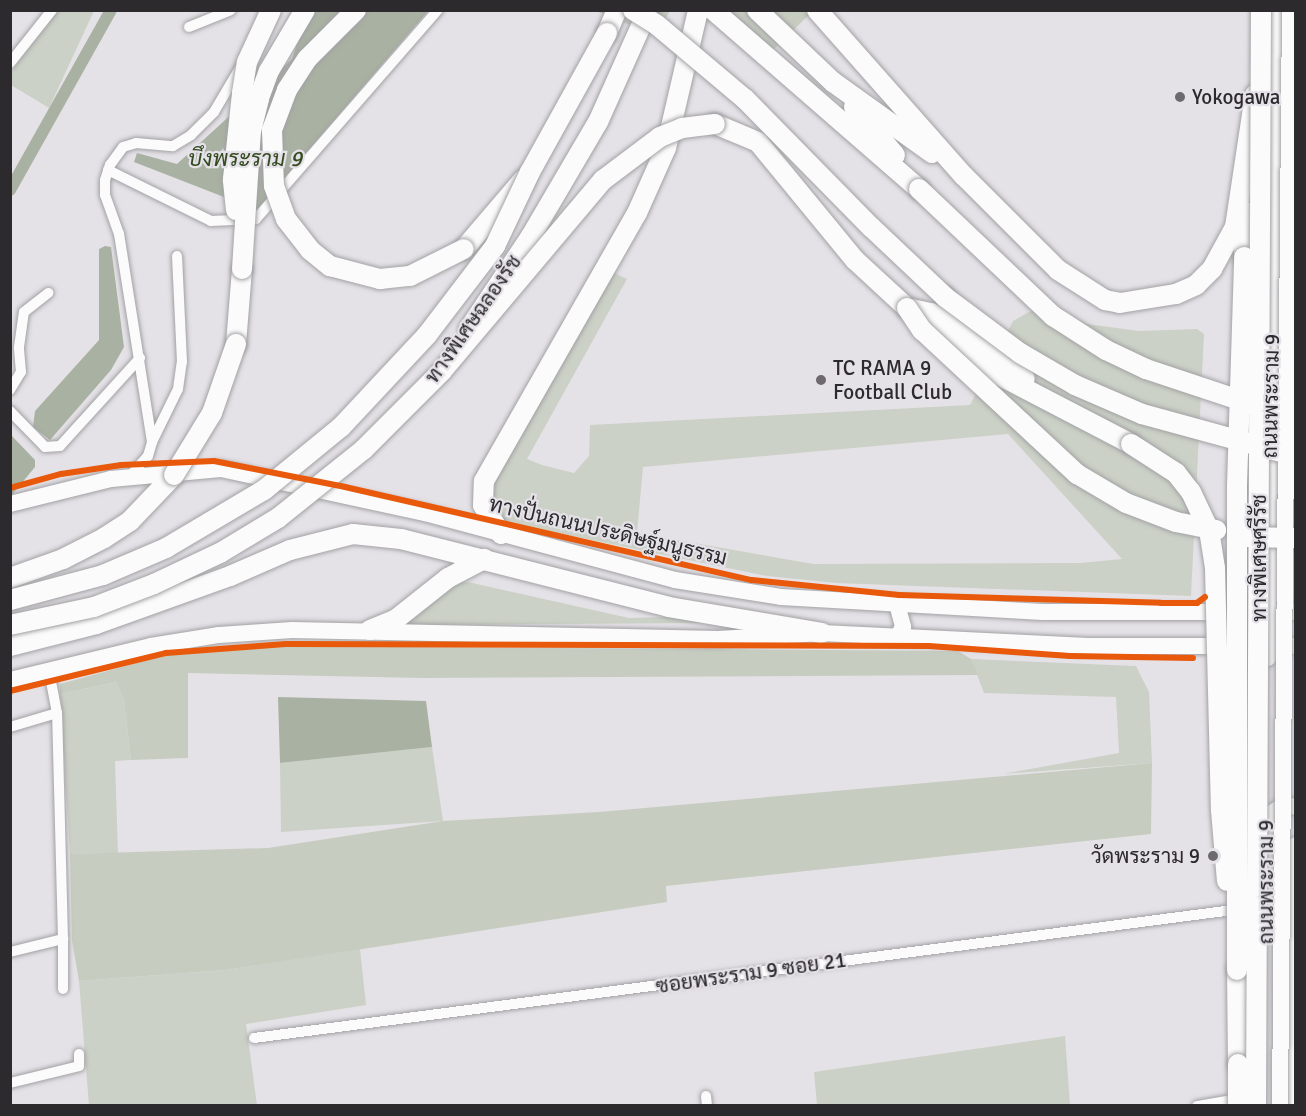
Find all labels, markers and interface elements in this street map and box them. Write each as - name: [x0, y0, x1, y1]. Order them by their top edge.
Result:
- place label: Yokogawa: [1192, 84, 1280, 110]
- marker: Yokogawa: [1173, 90, 1187, 104]
- water label: บึงพระราม 9: [188, 146, 302, 172]
- street label: ทางพิเศษฉลองรัช: [419, 250, 527, 388]
- street label: ถนนพระราม 9: [1257, 333, 1285, 459]
- place label: TC RAMA 9 Football Club: [833, 355, 952, 405]
- marker: TC RAMA 9 Football Club: [814, 373, 828, 387]
- street label: ทางปั่นถนนประดิษฐ์มนูธรรม: [486, 491, 730, 571]
- street label: ทางพิเศษศรีรัช: [1246, 494, 1272, 622]
- street label: ถนนพระราม 9: [1253, 820, 1279, 944]
- place label: วัดพระราม 9: [1091, 843, 1200, 869]
- marker: วัดพระราม 9: [1204, 847, 1222, 865]
- street label: ซอยพระราม 9 ซอย 21: [654, 947, 848, 999]

